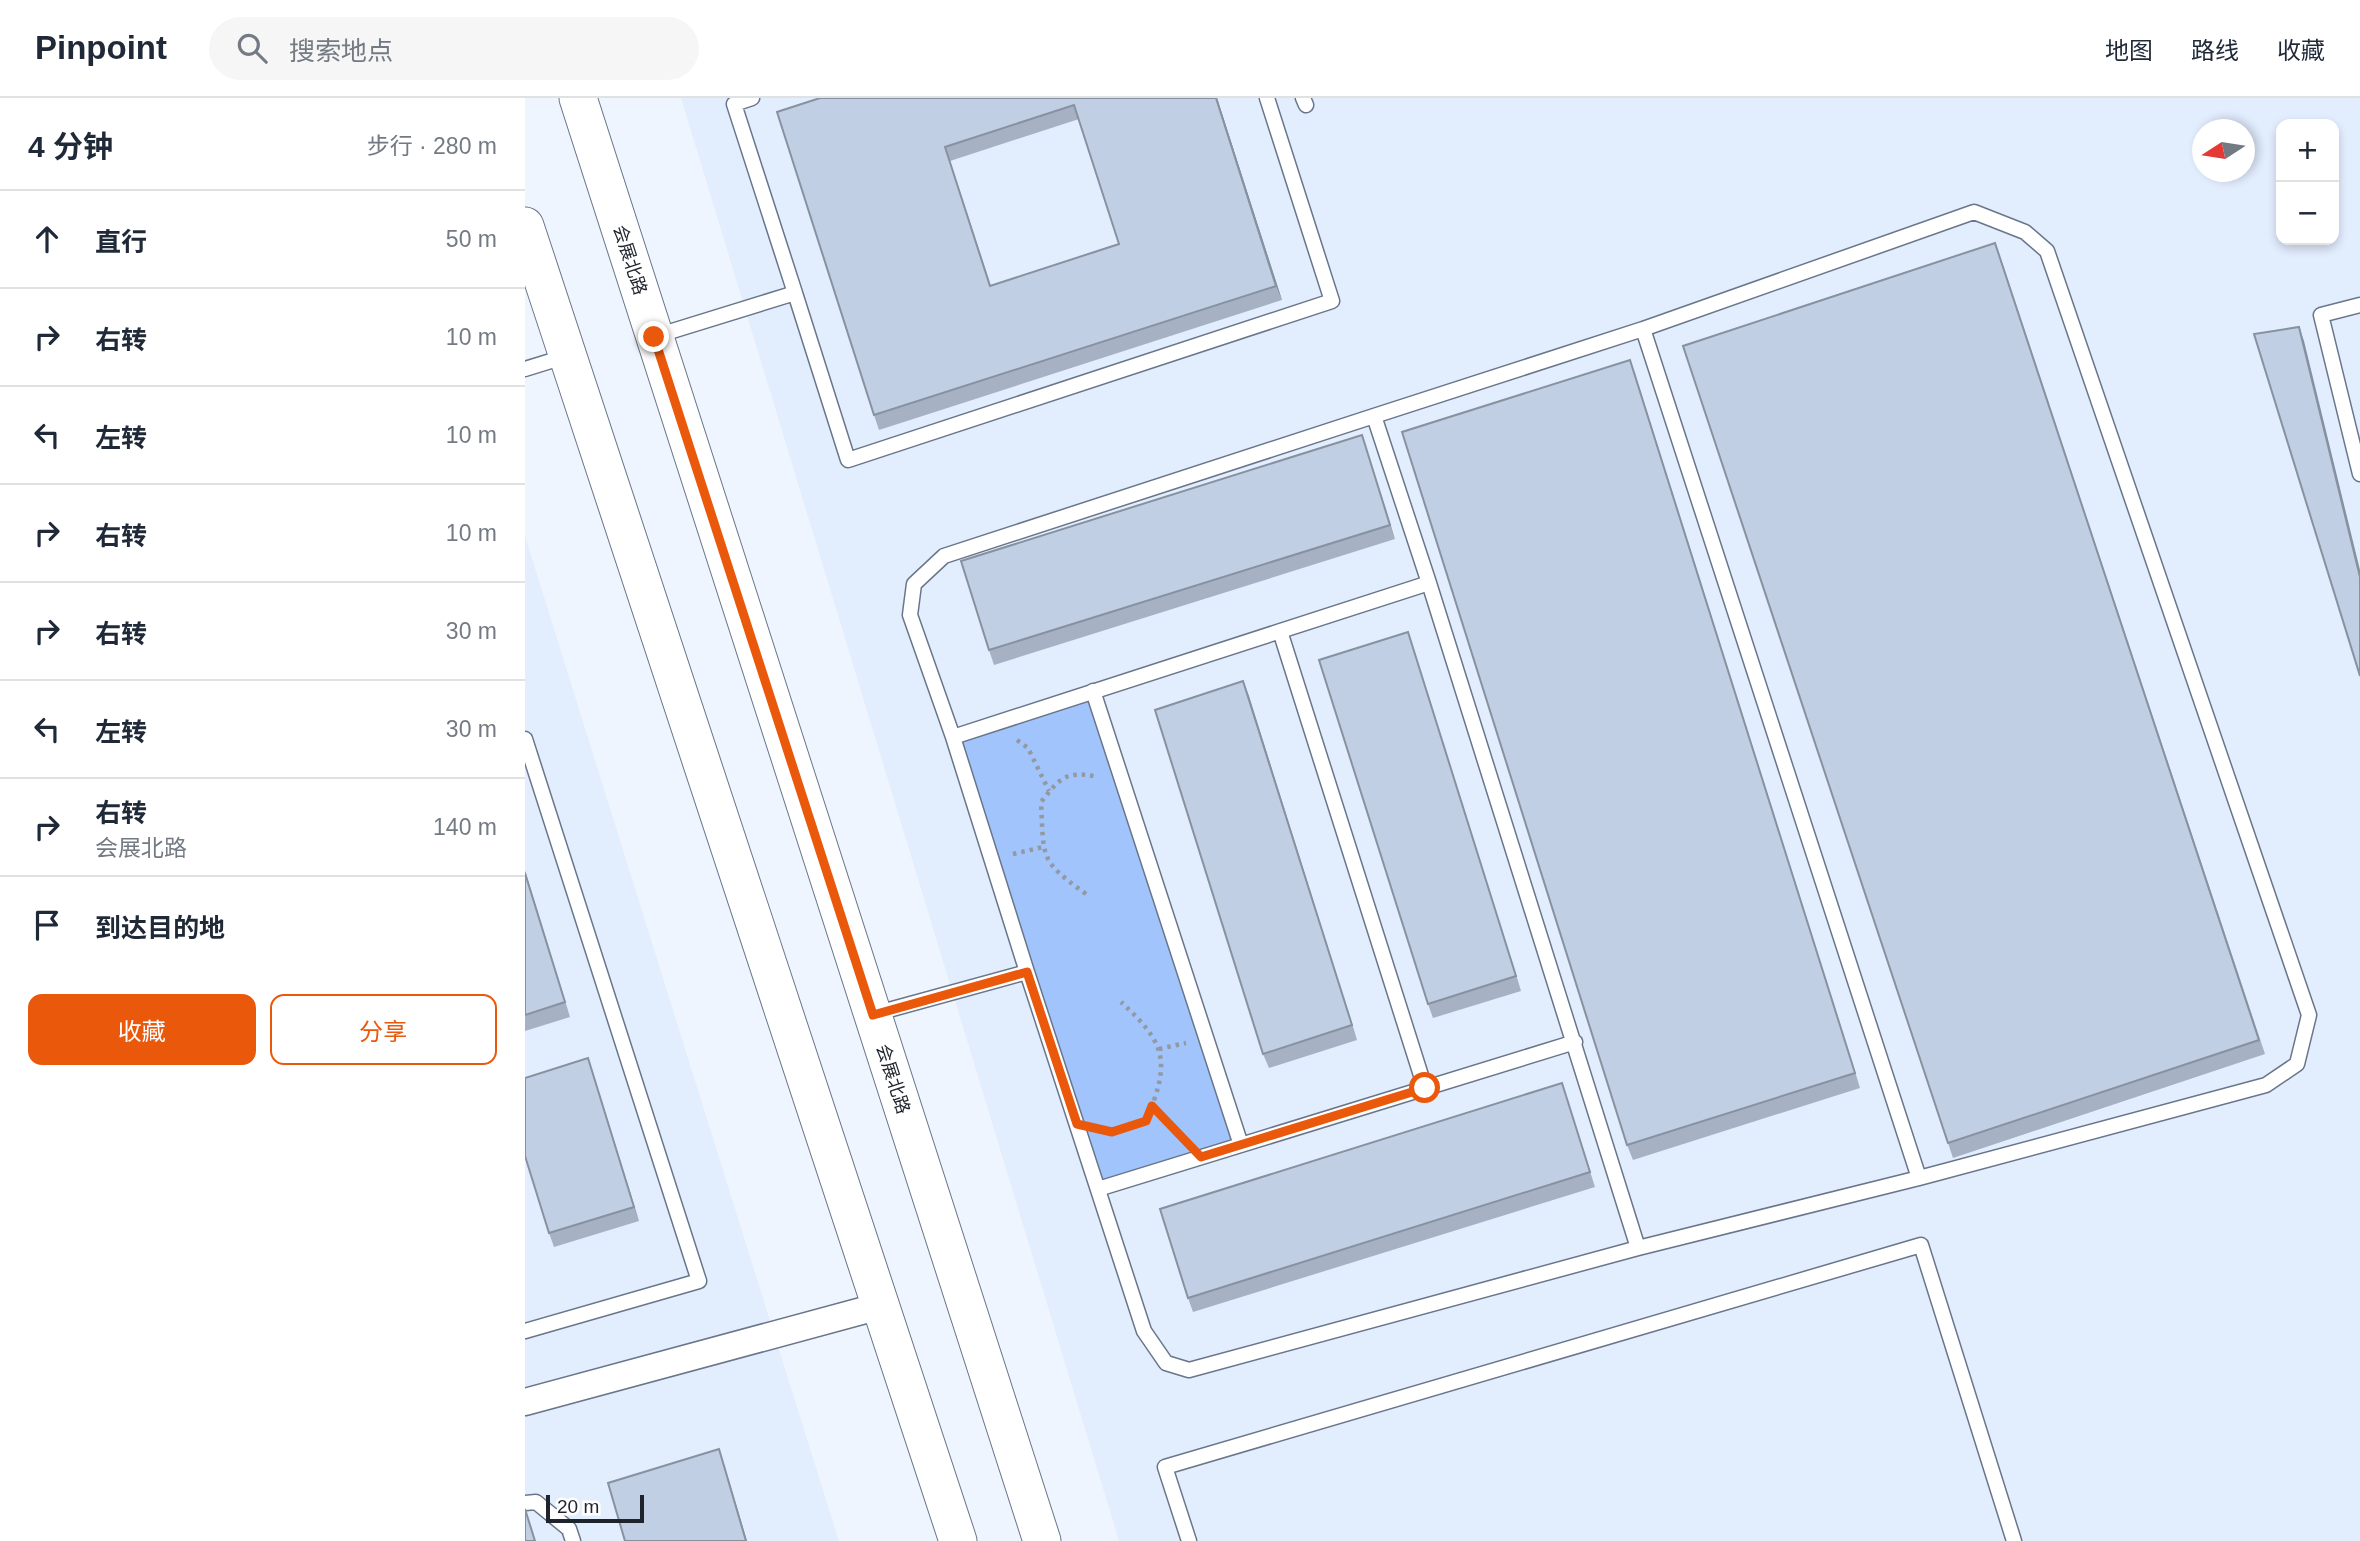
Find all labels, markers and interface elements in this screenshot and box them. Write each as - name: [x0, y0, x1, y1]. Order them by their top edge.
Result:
- search box: [209, 17, 699, 80]
- text: Pinpoint: [35, 29, 167, 66]
- icon: search: [233, 29, 271, 67]
- text: 搜索地点: [289, 36, 393, 66]
- text: 地图: [2105, 37, 2153, 64]
- text: 路线: [2191, 37, 2239, 64]
- text: 收藏: [2277, 37, 2325, 64]
- north arrow: [2192, 119, 2255, 182]
- map controls: [2276, 119, 2339, 245]
- button: +: [2276, 119, 2339, 182]
- text: 4 分钟: [28, 130, 113, 163]
- text: 步行 · 280 m: [367, 133, 497, 159]
- button: −: [2276, 182, 2339, 245]
- icon: ahead: [28, 220, 66, 258]
- street label: 会展北路: [609, 223, 651, 297]
- text: 50 m: [446, 226, 497, 252]
- text: 直行: [95, 227, 147, 257]
- icon: right: [28, 318, 66, 356]
- route end: [638, 321, 669, 352]
- text: 10 m: [446, 324, 497, 350]
- text: 右转: [95, 325, 147, 355]
- icon: left: [28, 416, 66, 454]
- text: 10 m: [446, 422, 497, 448]
- text: 左转: [95, 423, 147, 453]
- icon: right: [28, 514, 66, 552]
- text: 10 m: [446, 520, 497, 546]
- text: 右转: [95, 521, 147, 551]
- icon: right: [28, 612, 66, 650]
- text: 30 m: [446, 618, 497, 644]
- text: 右转: [95, 619, 147, 649]
- icon: left: [28, 710, 66, 748]
- text: 30 m: [446, 716, 497, 742]
- text: 左转: [95, 717, 147, 747]
- text: 右转: [95, 798, 147, 828]
- icon: right: [28, 808, 66, 846]
- text: 140 m: [433, 814, 497, 840]
- text: 会展北路: [95, 835, 187, 861]
- icon: arrive: [28, 906, 66, 944]
- text: 到达目的地: [95, 913, 225, 943]
- button: 收藏: [28, 994, 256, 1065]
- button: 分享: [270, 994, 497, 1065]
- street label: 会展北路: [872, 1042, 914, 1116]
- route start: [1409, 1072, 1440, 1103]
- scale bar: [546, 1492, 644, 1524]
- text: 20 m: [557, 1496, 599, 1517]

